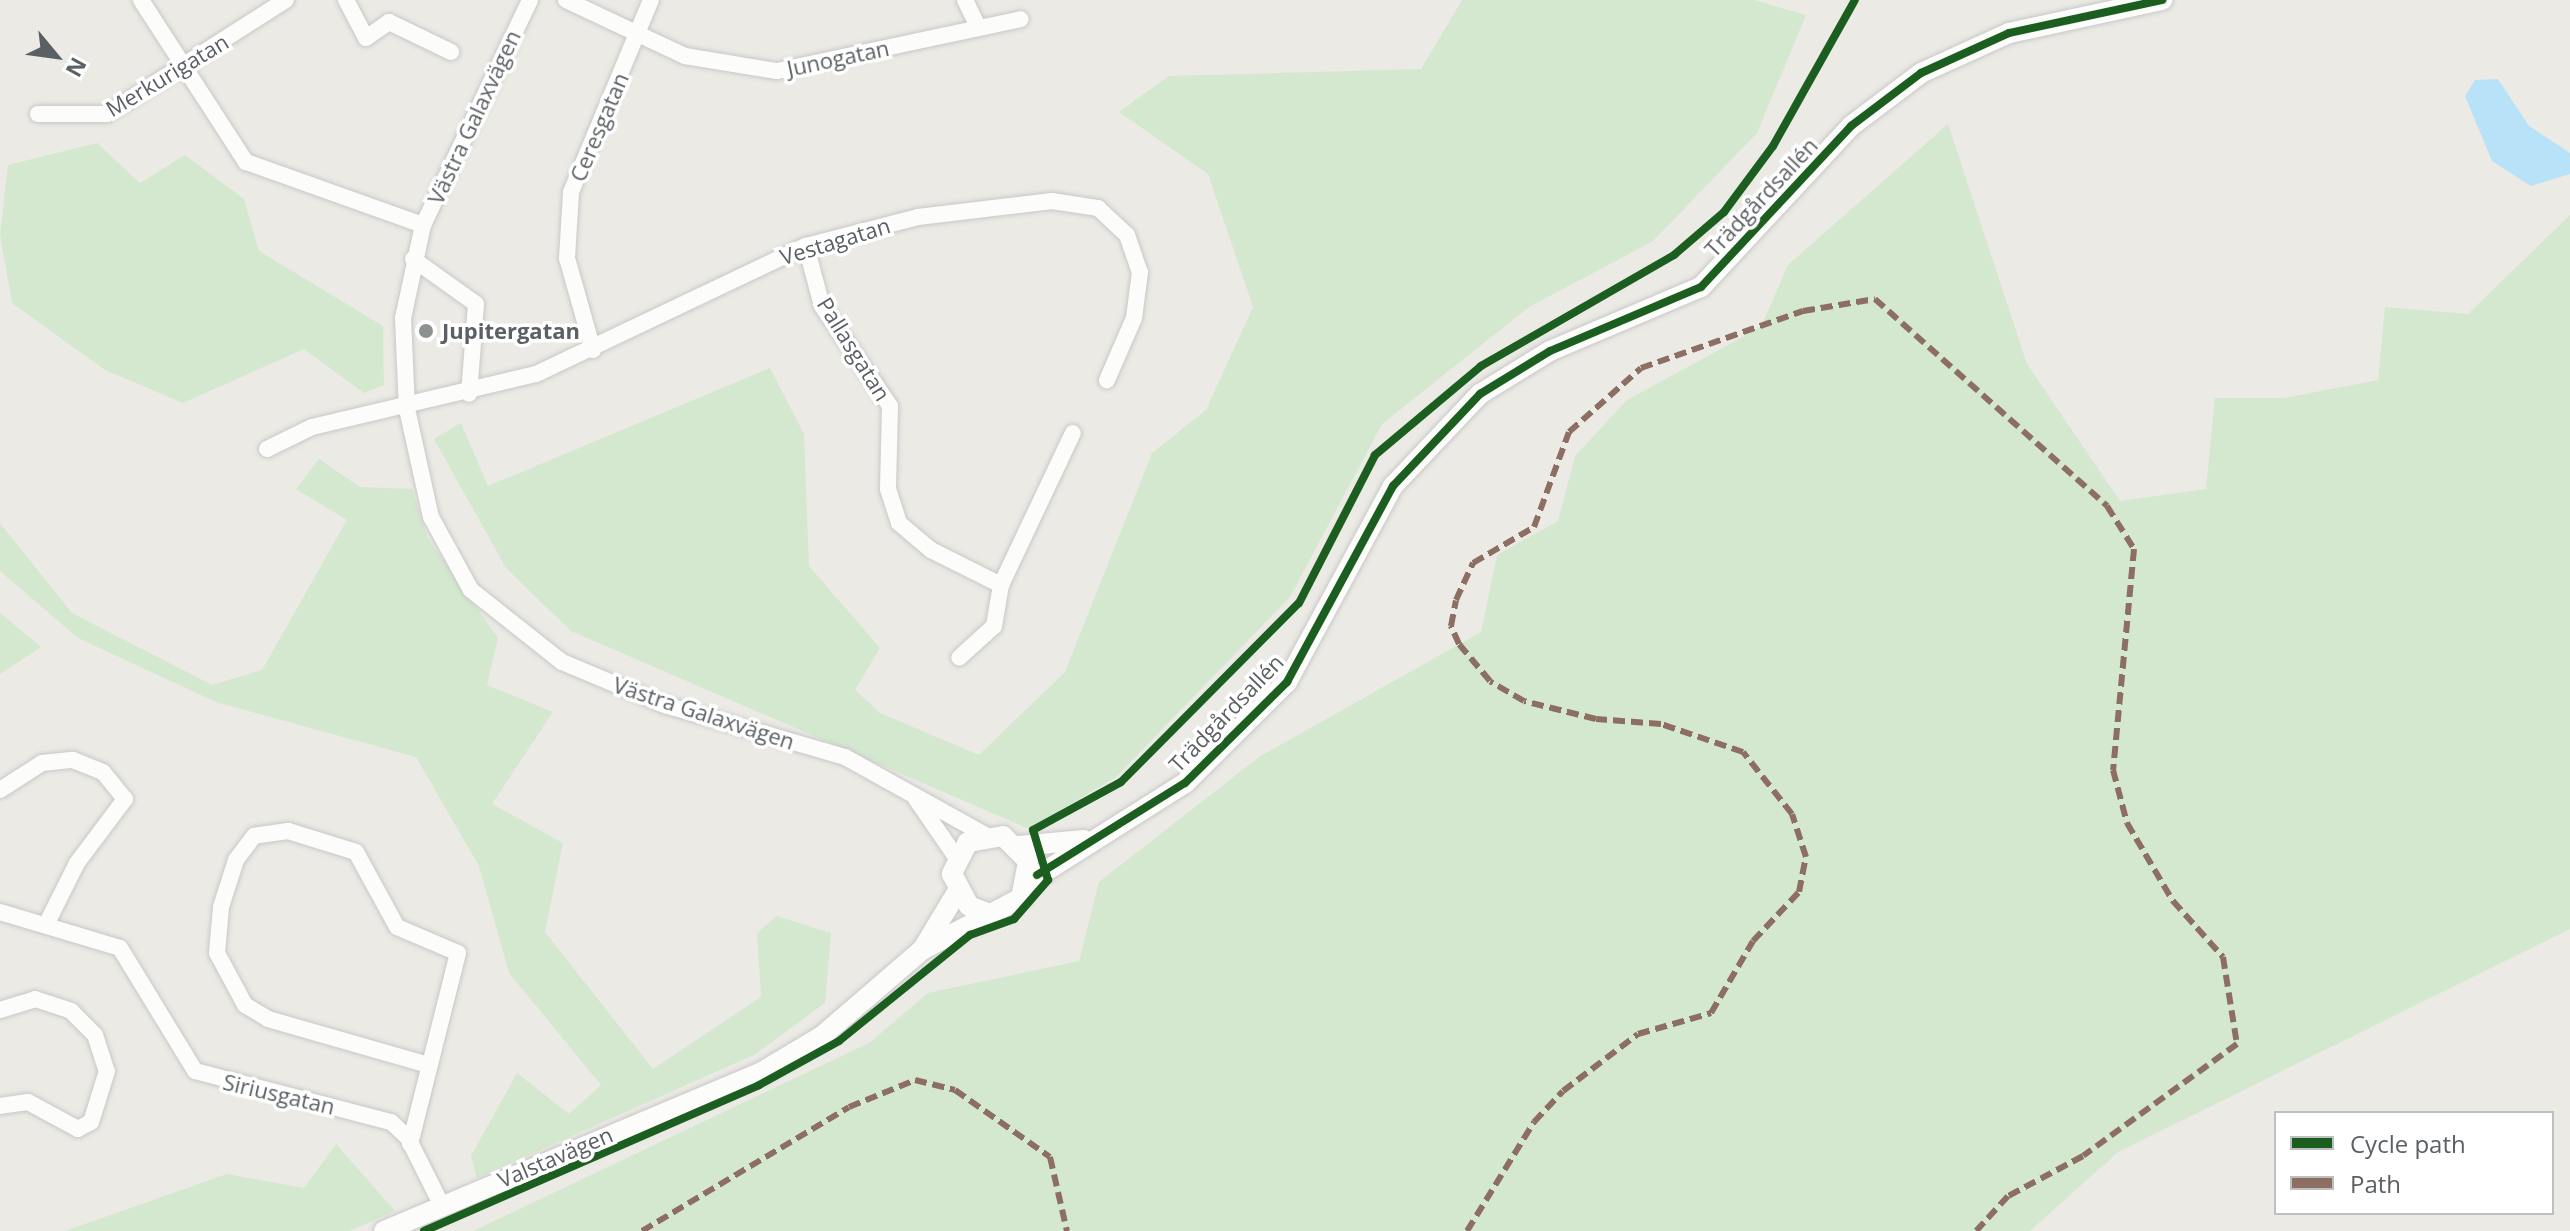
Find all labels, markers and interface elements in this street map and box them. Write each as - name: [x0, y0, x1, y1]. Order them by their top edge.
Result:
- north arrow: [16, 16, 96, 96]
- street label: Västra Galaxvägen: [422, 26, 526, 208]
- street label: Merkurigatan: [101, 28, 233, 122]
- street label: Junogatan: [784, 34, 892, 82]
- text: N: [60, 53, 94, 83]
- street label: Ceresgatan: [564, 69, 634, 185]
- street label: Trädgårdsallén: [1699, 132, 1823, 262]
- street label: Vestagatan: [777, 212, 893, 270]
- street label: Pallasgatan: [812, 292, 896, 406]
- place label: Jupitergatan: [442, 318, 580, 344]
- marker: Jupitergatan: [417, 322, 435, 340]
- street label: Trädgårdsallén: [1163, 649, 1289, 777]
- street label: Västra Galaxvägen: [610, 671, 798, 755]
- street label: Siriusgatan: [221, 1068, 337, 1120]
- legend: [2274, 1111, 2554, 1215]
- street label: Valstavägen: [493, 1121, 617, 1193]
- text: Cycle path: [2350, 1127, 2466, 1160]
- text: Path: [2350, 1167, 2401, 1200]

